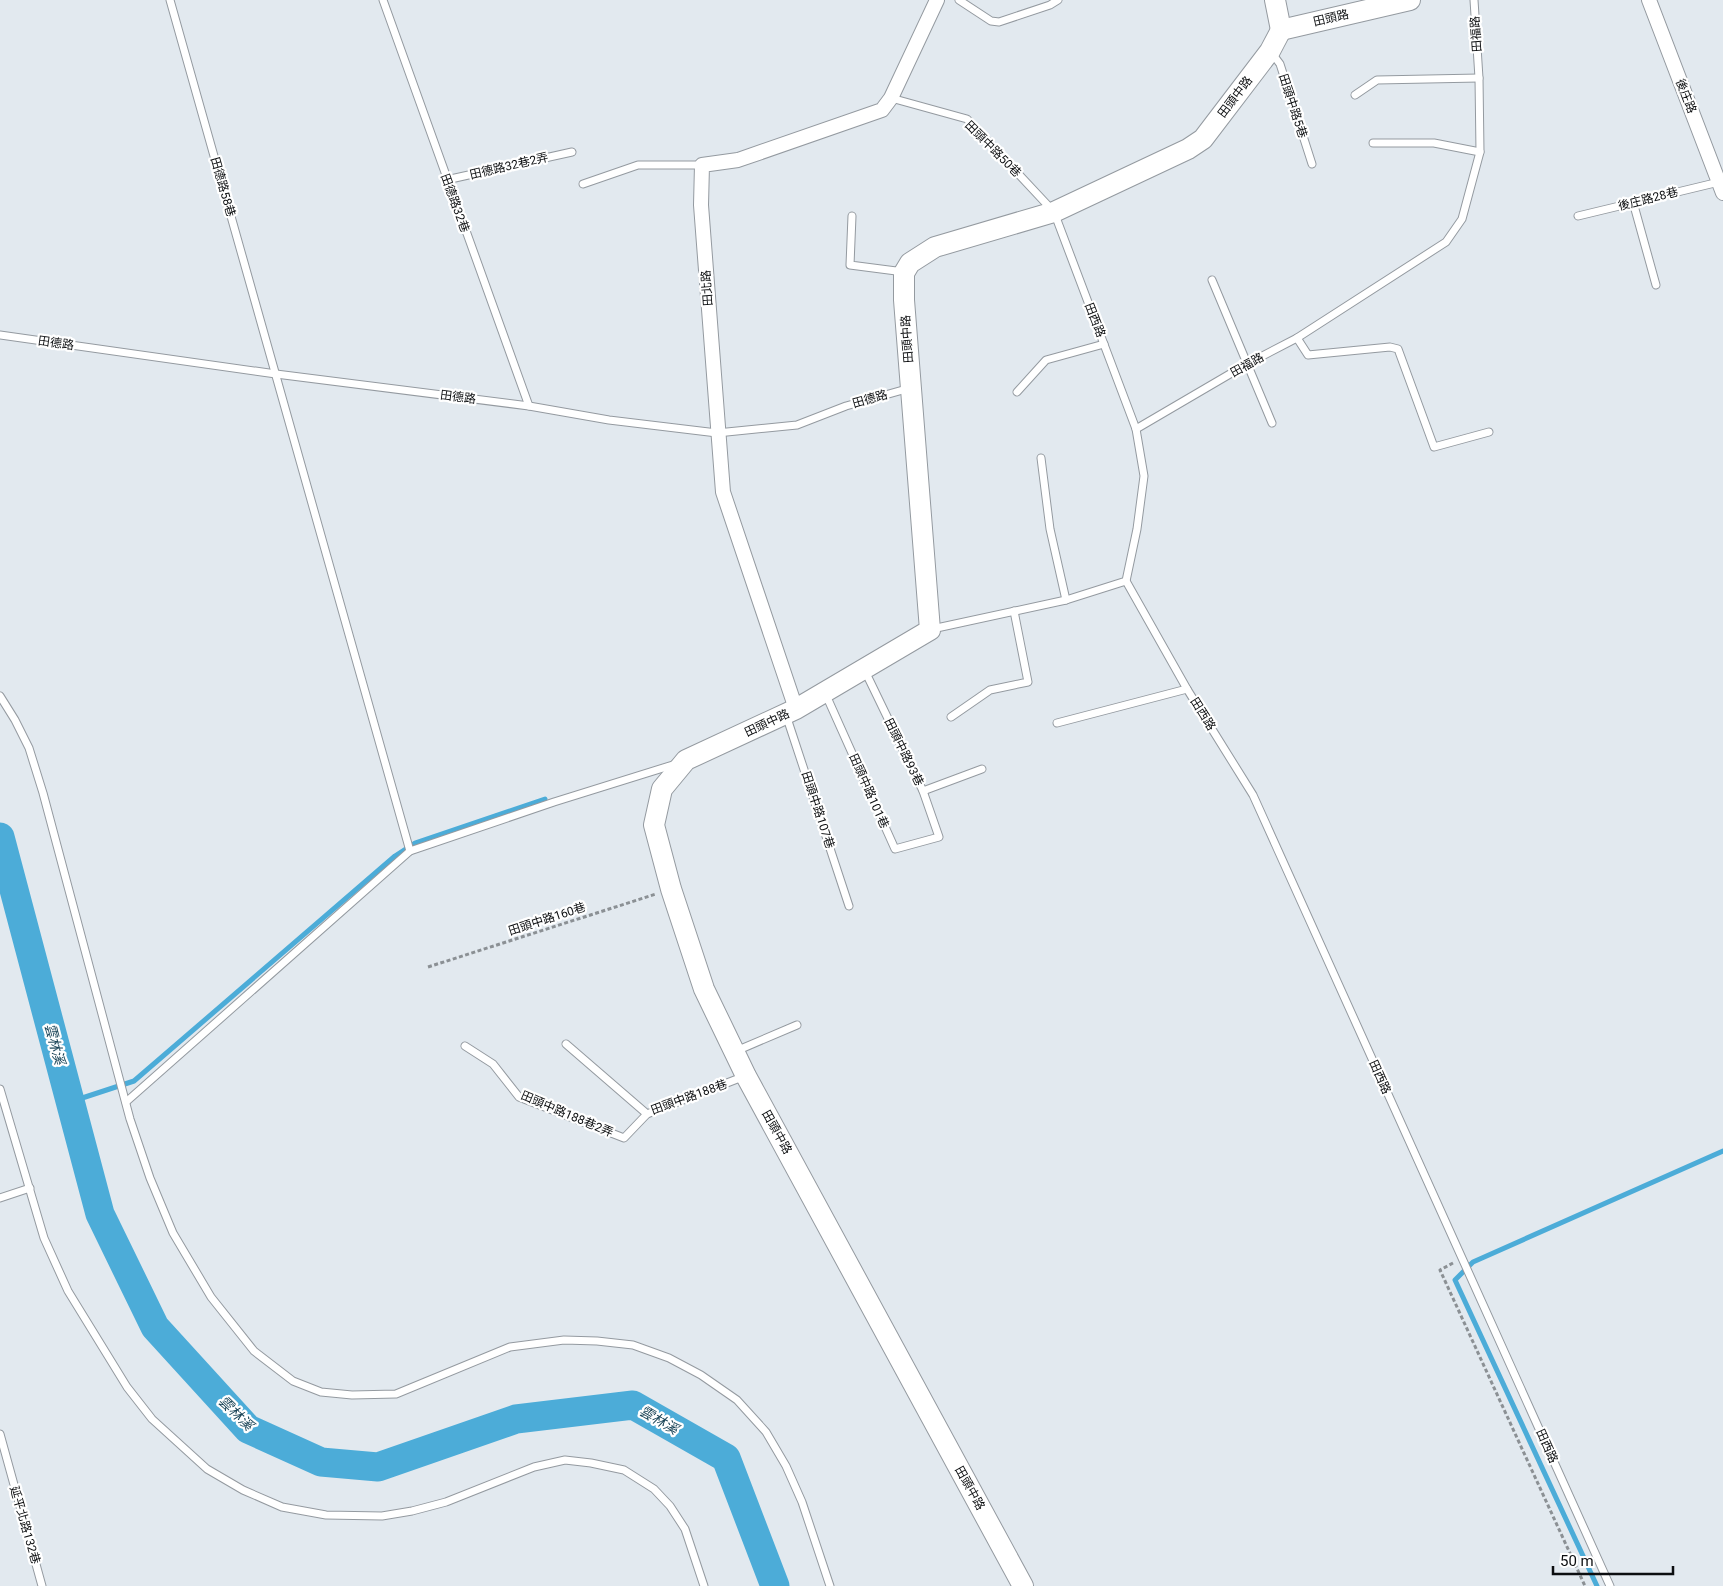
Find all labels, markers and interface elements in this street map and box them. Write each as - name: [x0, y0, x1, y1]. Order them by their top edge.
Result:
- street label: 田頭路: [1312, 7, 1350, 29]
- street label: 田福路: [1468, 16, 1484, 52]
- street label: 田頭中路5巷: [1276, 72, 1310, 140]
- street label: 田頭中路: [1215, 74, 1255, 120]
- street label: 後庄路: [1673, 77, 1699, 115]
- street label: 田頭中路50巷: [962, 118, 1024, 180]
- street label: 田德路32巷2弄: [468, 150, 550, 182]
- street label: 田德路58巷: [208, 156, 238, 218]
- street label: 田德路32巷: [438, 172, 472, 234]
- street label: 後庄路28巷: [1616, 185, 1680, 213]
- street label: 田北路: [699, 270, 715, 306]
- street label: 田西路: [1082, 301, 1108, 339]
- street label: 田頭中路: [898, 315, 916, 363]
- street label: 田德路: [37, 334, 75, 352]
- street label: 田福路: [1228, 350, 1266, 380]
- street label: 田德路: [851, 387, 889, 411]
- street label: 田德路: [439, 388, 477, 406]
- street label: 田西路: [1188, 695, 1218, 733]
- street label: 田頭中路: [742, 707, 792, 739]
- street label: 田頭中路93巷: [882, 716, 926, 788]
- street label: 田頭中路101巷: [846, 752, 892, 830]
- street label: 田頭中路107巷: [799, 770, 837, 850]
- street label: 田頭中路160巷: [507, 900, 587, 938]
- water label: 雲林溪: [42, 1022, 69, 1068]
- street label: 田西路: [1366, 1058, 1394, 1096]
- street label: 田頭中路188巷: [649, 1077, 729, 1117]
- street label: 田頭中路188巷2弄: [519, 1088, 615, 1140]
- street label: 田頭中路: [759, 1108, 795, 1156]
- water label: 雲林溪: [215, 1393, 258, 1435]
- water label: 雲林溪: [637, 1403, 683, 1438]
- street label: 田西路: [1533, 1427, 1561, 1465]
- street label: 田頭中路: [952, 1464, 988, 1512]
- street label: 延平北路132巷: [7, 1485, 43, 1565]
- scale bar: [1553, 1544, 1673, 1576]
- text: 50 m: [1560, 1552, 1594, 1570]

